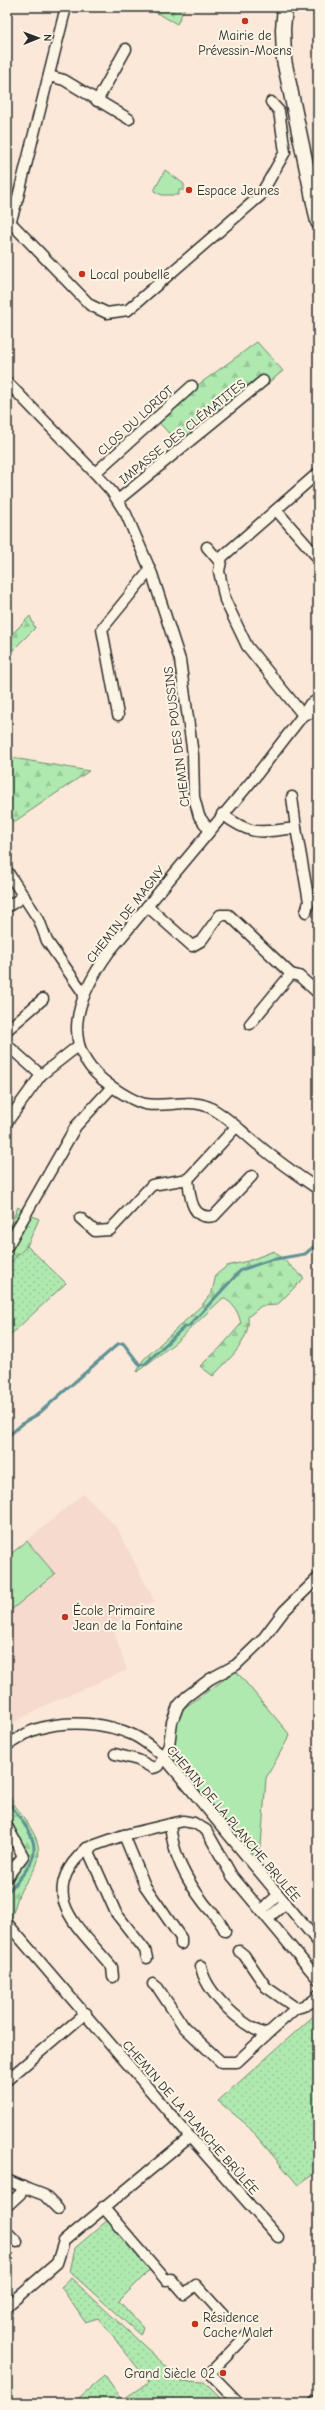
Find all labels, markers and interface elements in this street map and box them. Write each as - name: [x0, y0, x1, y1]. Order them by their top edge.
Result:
- marker: Mairie de Prévessin-Moens: [240, 16, 250, 26]
- north arrow: [18, 18, 58, 58]
- place label: Mairie de Prévessin-Moens: [198, 28, 292, 58]
- text: N: [41, 34, 54, 42]
- place label: Espace Jeunes: [197, 183, 279, 198]
- marker: Espace Jeunes: [184, 185, 194, 195]
- place label: Local poubelle: [90, 267, 170, 282]
- marker: Local poubelle: [77, 269, 87, 279]
- street label: IMPASSE DES CLÉMATITES: [116, 375, 248, 487]
- street label: CLOS DU LORIOT: [94, 382, 177, 458]
- street label: CHEMIN DES POUSSINS: [160, 666, 193, 808]
- street label: CHEMIN DE MAGNY: [83, 863, 168, 966]
- place label: École Primaire Jean de la Fontaine: [73, 1602, 183, 1633]
- marker: École Primaire Jean de la Fontaine: [60, 1612, 70, 1622]
- street label: CHEMIN DE LA PLANCHE BRULÉE: [164, 1742, 304, 1905]
- street label: CHEMIN DE LA PLANCHE BRÛLÉE: [120, 2037, 263, 2198]
- place label: Résidence Cache Malet: [203, 2310, 274, 2340]
- marker: Résidence Cache Malet: [190, 2319, 200, 2329]
- place label: Grand Siècle 02: [124, 2366, 215, 2381]
- marker: Grand Siècle 02: [218, 2368, 228, 2378]

